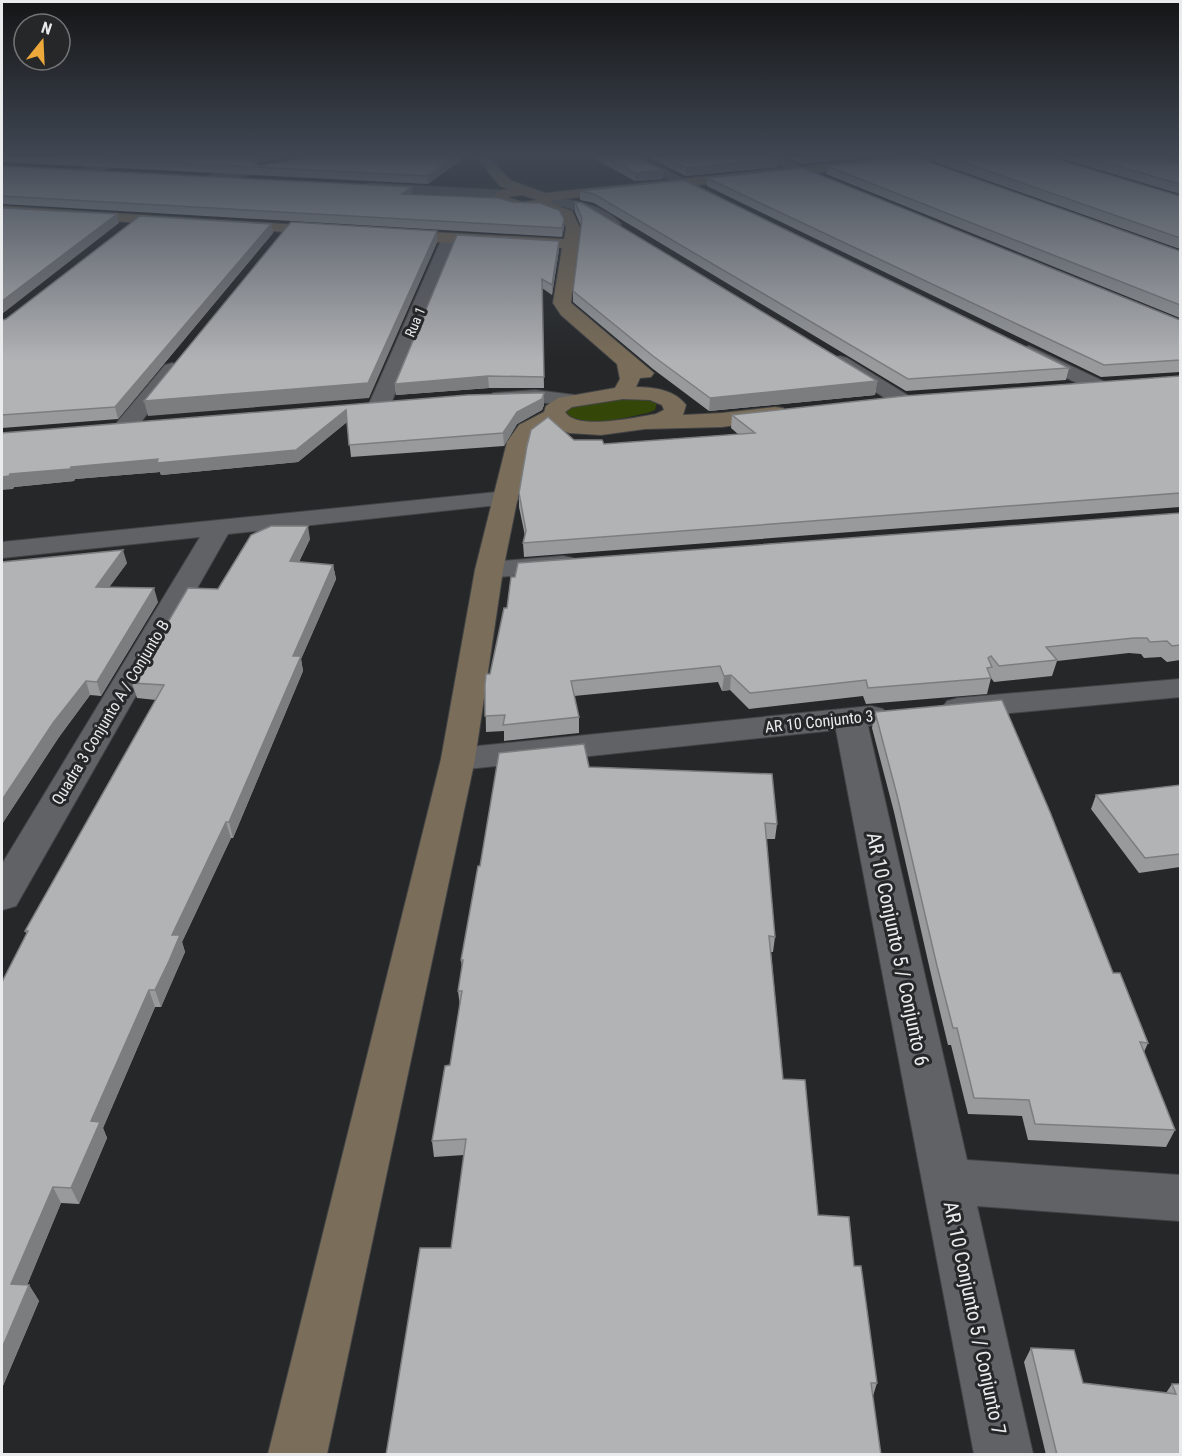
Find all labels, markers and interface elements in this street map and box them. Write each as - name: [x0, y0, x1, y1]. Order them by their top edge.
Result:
- north arrow: [12, 12, 72, 72]
- text: N: [39, 18, 54, 39]
- street label: Rua 1: [402, 305, 428, 339]
- street label: Quadra 3 Conjunto A / Conjunto B: [48, 616, 173, 808]
- street label: AR 10 Conjunto 3: [764, 706, 874, 737]
- street label: AR 10 Conjunto 5 / Conjunto 6: [862, 830, 934, 1068]
- street label: AR 10 Conjunto 5 / Conjunto 7: [939, 1199, 1011, 1437]

